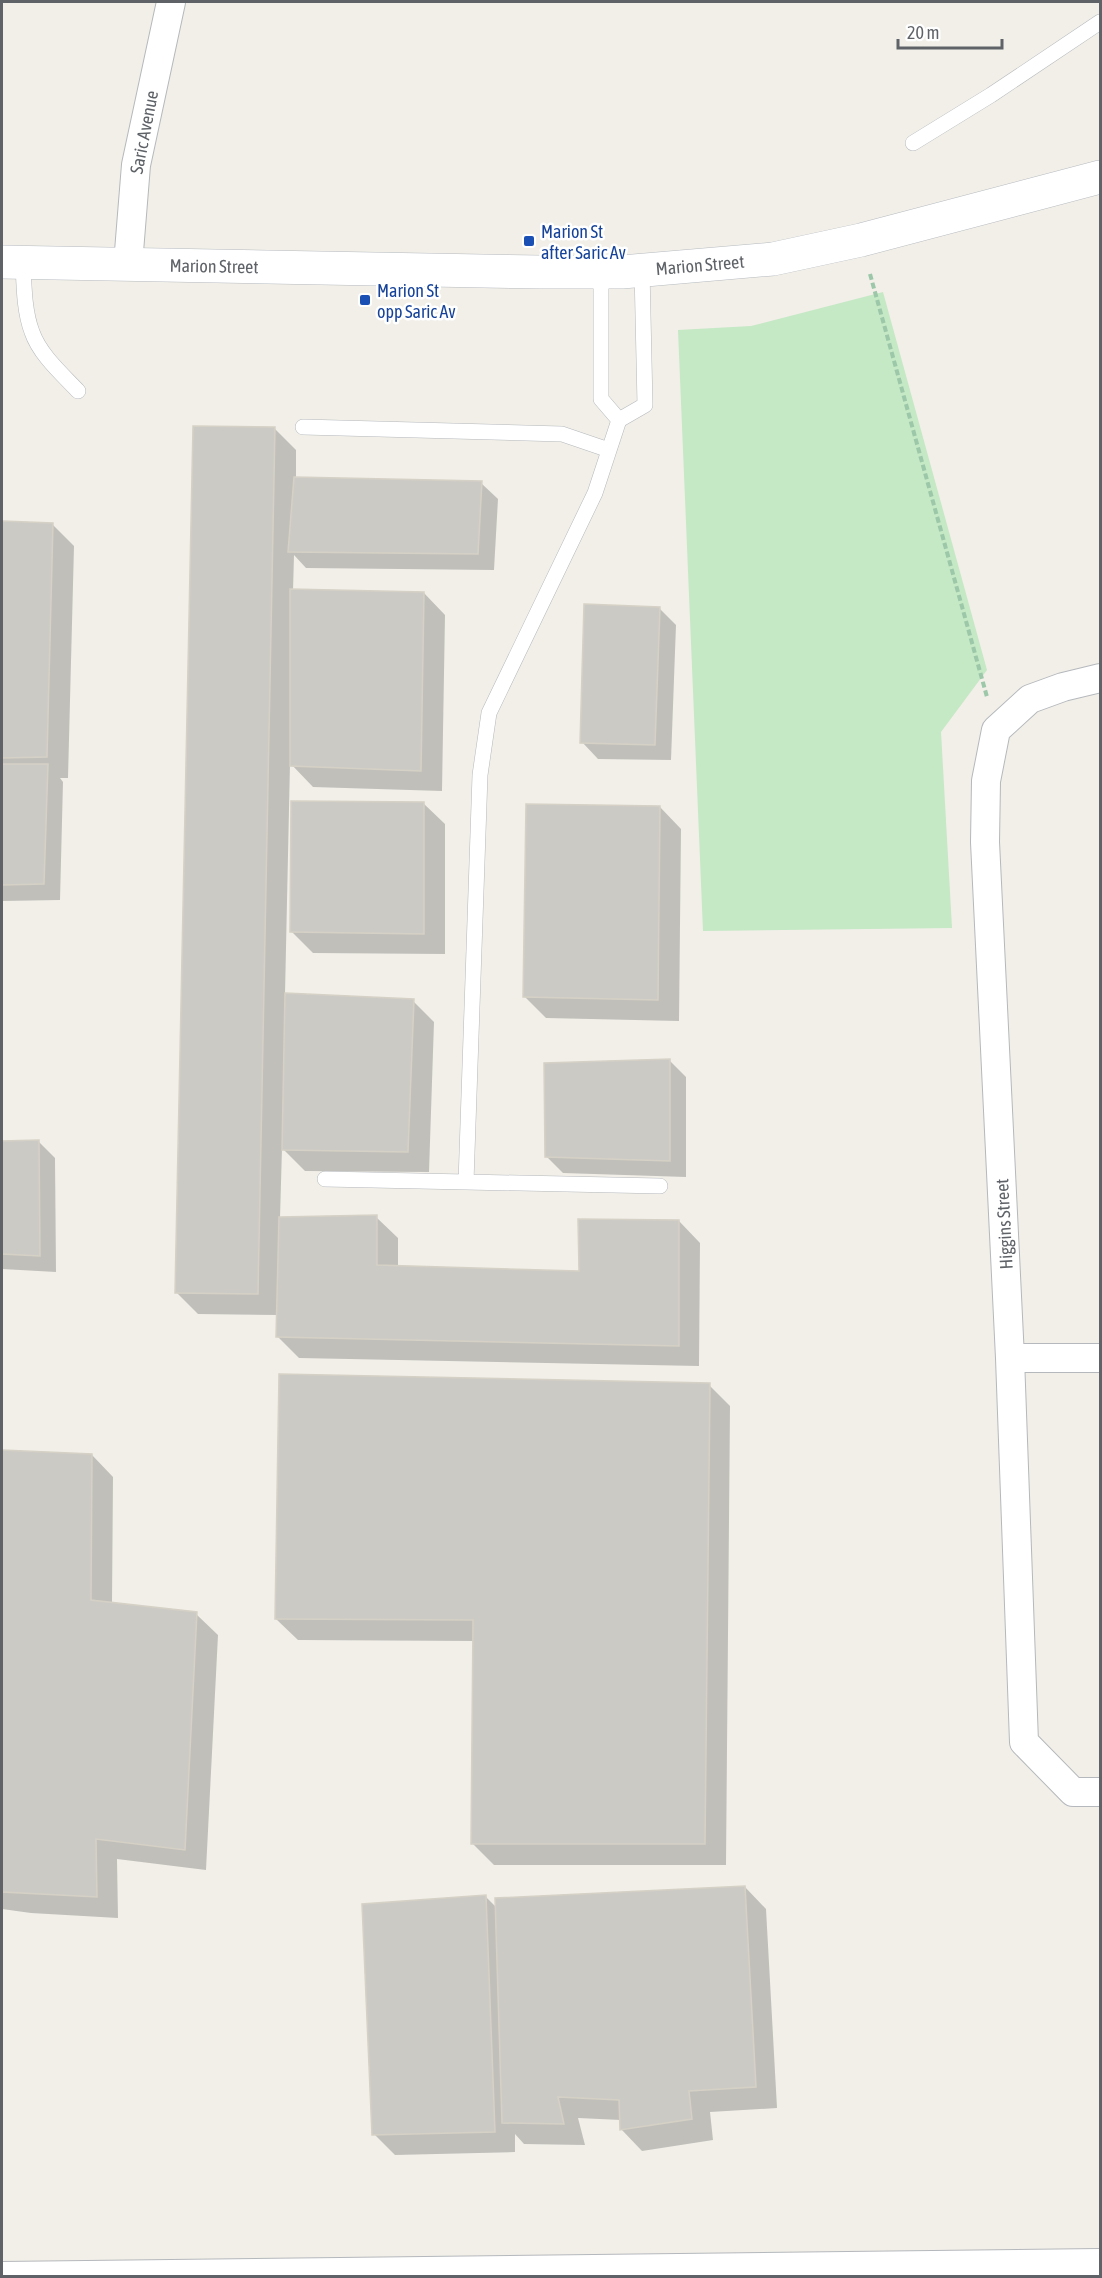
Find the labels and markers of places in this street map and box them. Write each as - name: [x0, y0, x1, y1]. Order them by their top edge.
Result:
- place label: Marion St after Saric Av: [541, 221, 626, 263]
- marker: Marion St after Saric Av: [522, 234, 536, 248]
- place label: Marion St opp Saric Av: [377, 280, 456, 322]
- marker: Marion St opp Saric Av: [358, 293, 372, 307]

